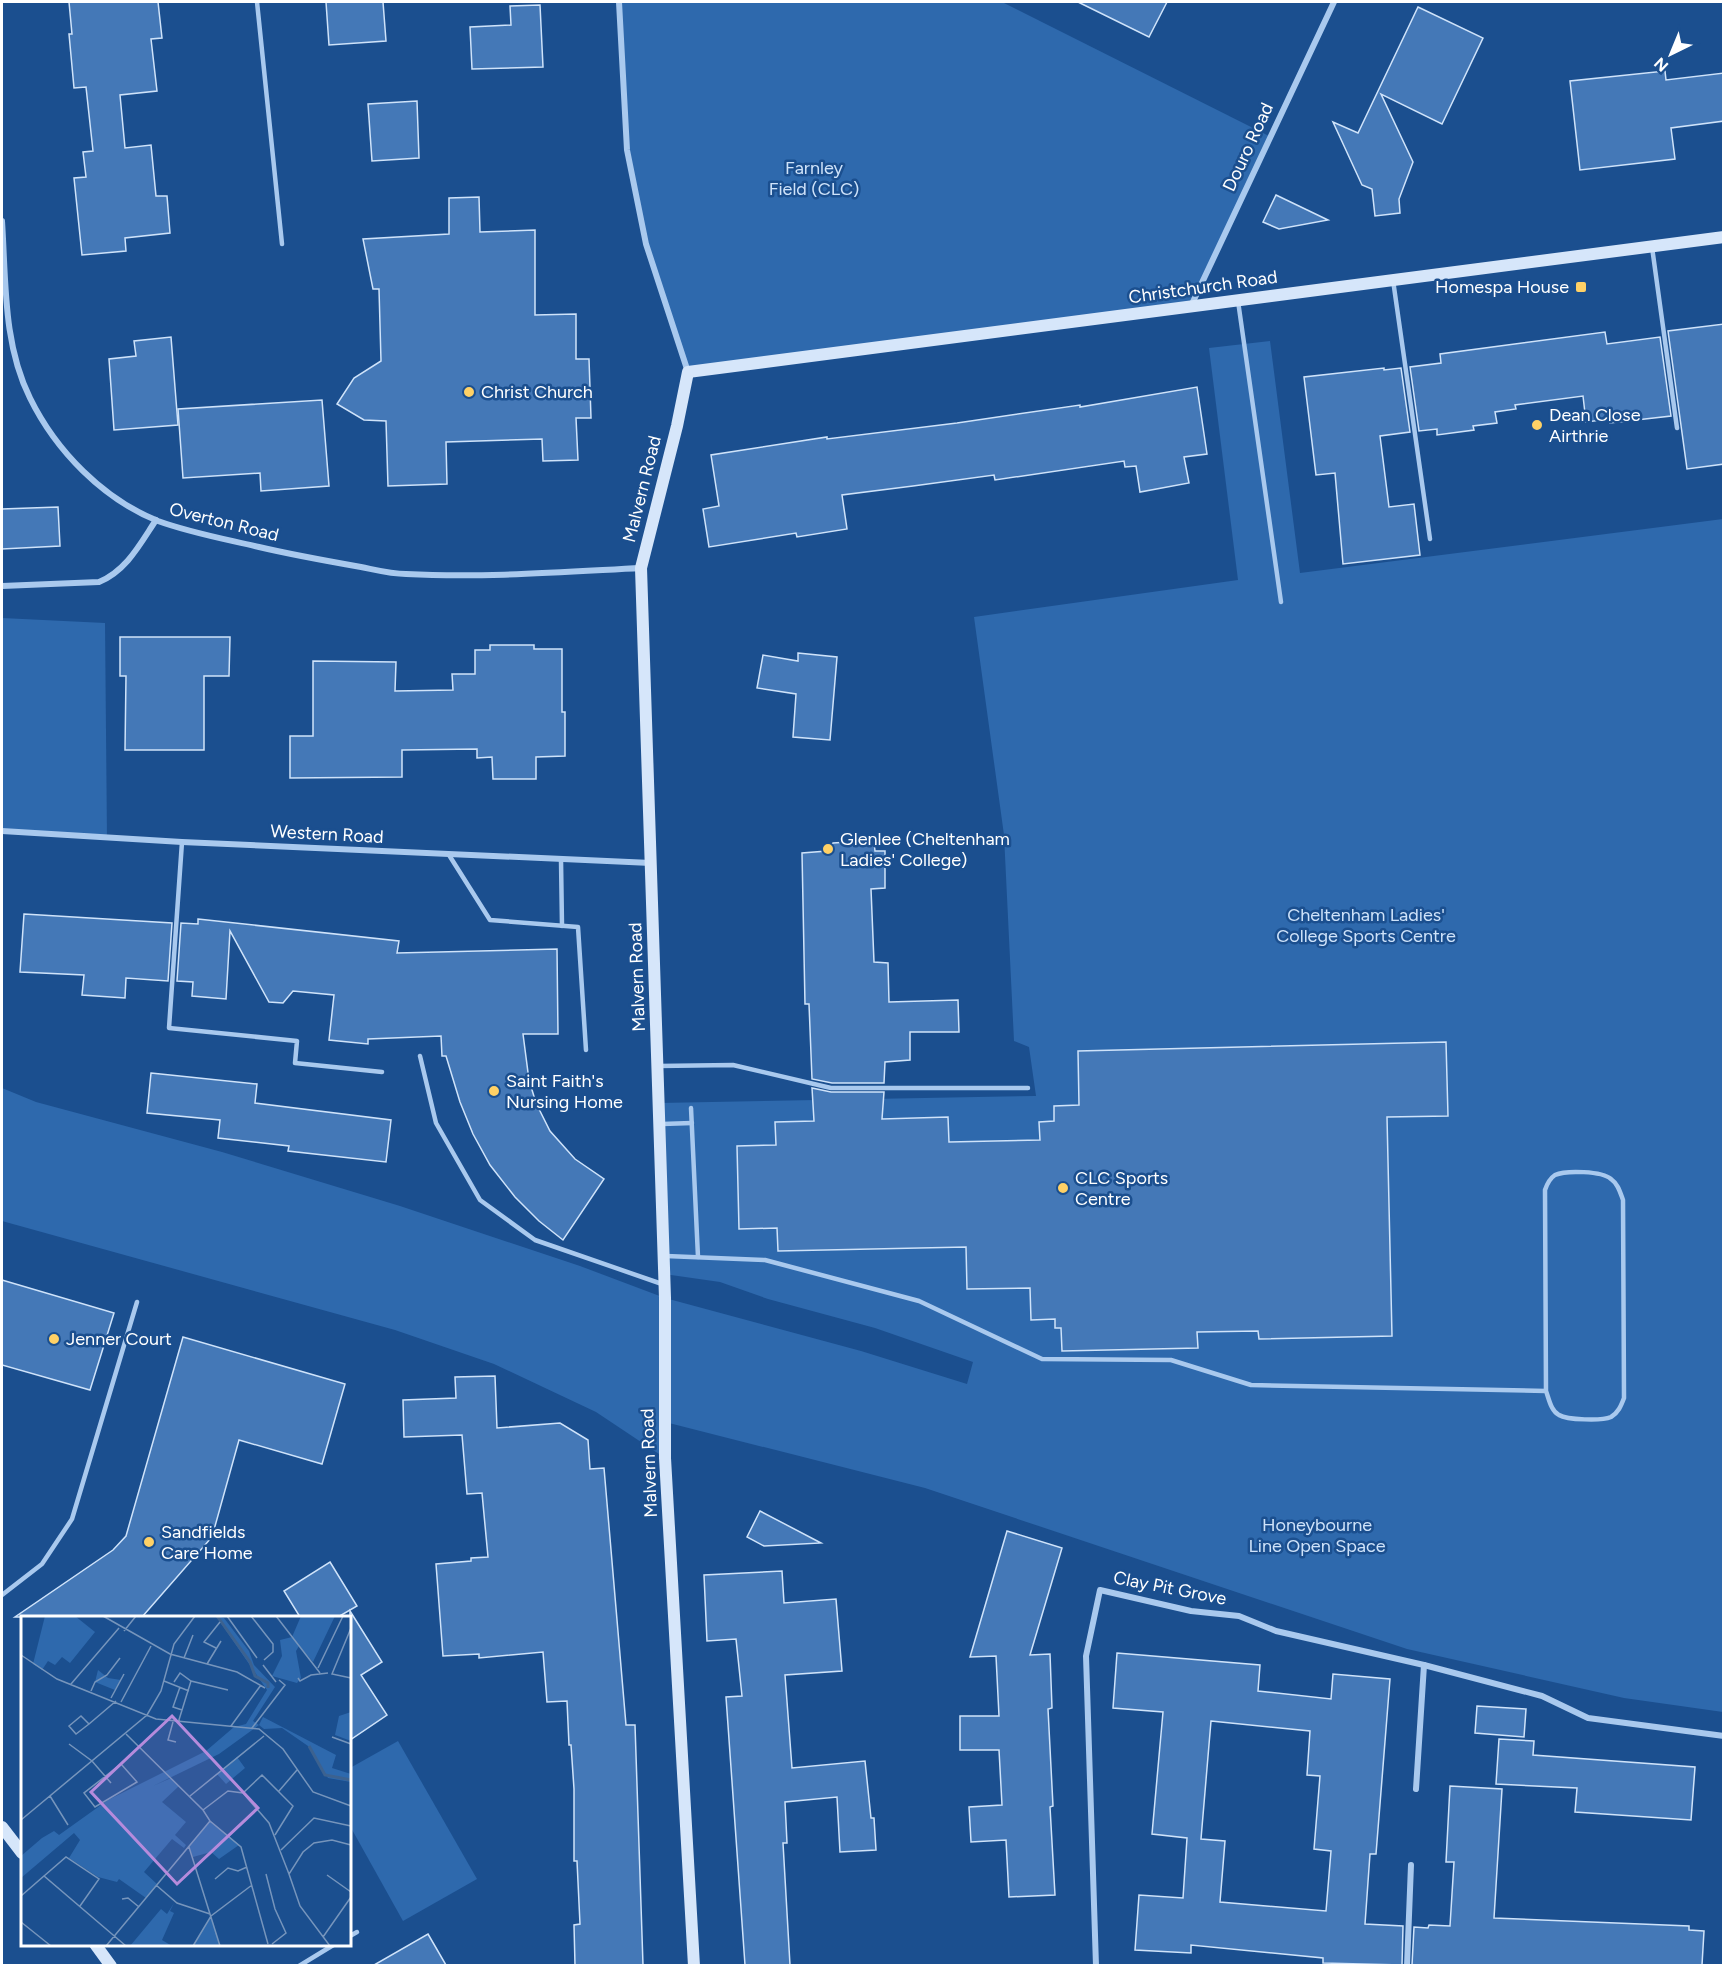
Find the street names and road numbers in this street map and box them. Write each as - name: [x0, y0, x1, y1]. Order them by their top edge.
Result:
- street label: Douro Road: [1218, 99, 1278, 195]
- street label: Christchurch Road: [1127, 266, 1279, 308]
- street label: Malvern Road: [618, 433, 666, 545]
- street label: Overton Road: [167, 498, 281, 546]
- street label: Western Road: [270, 820, 384, 848]
- street label: Malvern Road: [624, 922, 650, 1032]
- street label: Malvern Road: [636, 1408, 662, 1518]
- street label: Clay Pit Grove: [1112, 1566, 1229, 1610]

